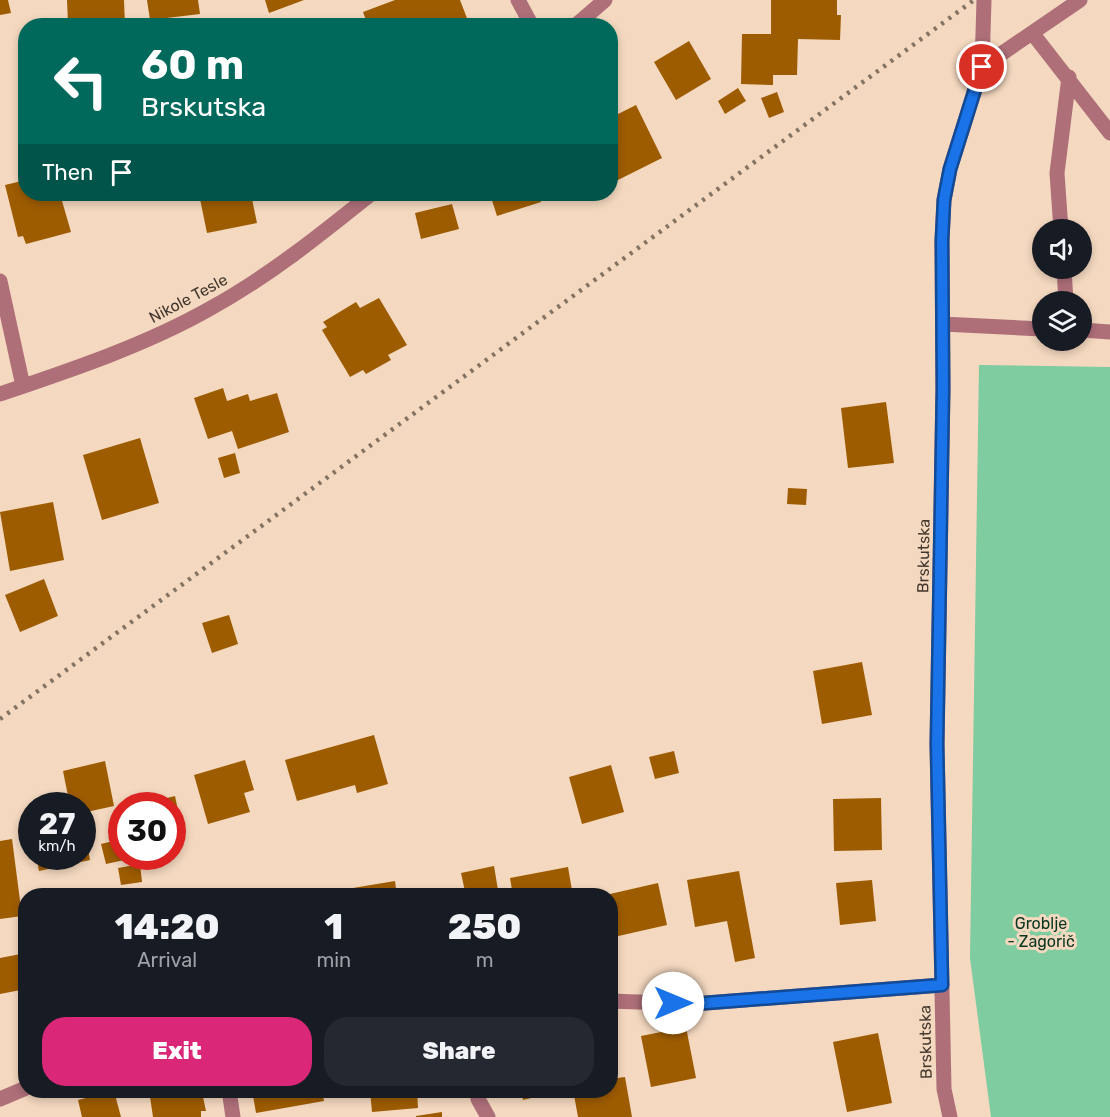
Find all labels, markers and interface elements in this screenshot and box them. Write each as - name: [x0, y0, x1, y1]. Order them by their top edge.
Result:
- text: 60 m: [141, 40, 244, 90]
- pin: [956, 41, 1007, 92]
- icon: left: [42, 42, 120, 120]
- icon: arrive: [965, 50, 998, 83]
- text: Brskutska: [141, 91, 266, 123]
- icon: arrive: [105, 156, 138, 189]
- text: Then: [42, 159, 93, 186]
- map controls: [1032, 219, 1092, 351]
- button: sound: [1032, 219, 1092, 279]
- street label: Nikole Tesle: [146, 270, 231, 327]
- button: layers: [1032, 291, 1092, 351]
- street label: Brskutska: [913, 519, 934, 593]
- speed limit sign: 30: [108, 792, 186, 870]
- text: 27: [39, 806, 75, 842]
- text: km/h: [38, 837, 76, 855]
- text: 14:20: [115, 905, 220, 948]
- text: 1: [324, 905, 343, 948]
- text: 250: [448, 905, 521, 948]
- park label: Groblje - Zagorič: [1007, 914, 1075, 951]
- text: Arrival: [137, 948, 197, 972]
- text: min: [316, 948, 351, 972]
- text: m: [476, 948, 493, 972]
- position arrow: [641, 971, 705, 1035]
- street label: Brskutska: [915, 1005, 936, 1079]
- button: Exit: [42, 1017, 312, 1086]
- button: Share: [324, 1017, 594, 1086]

